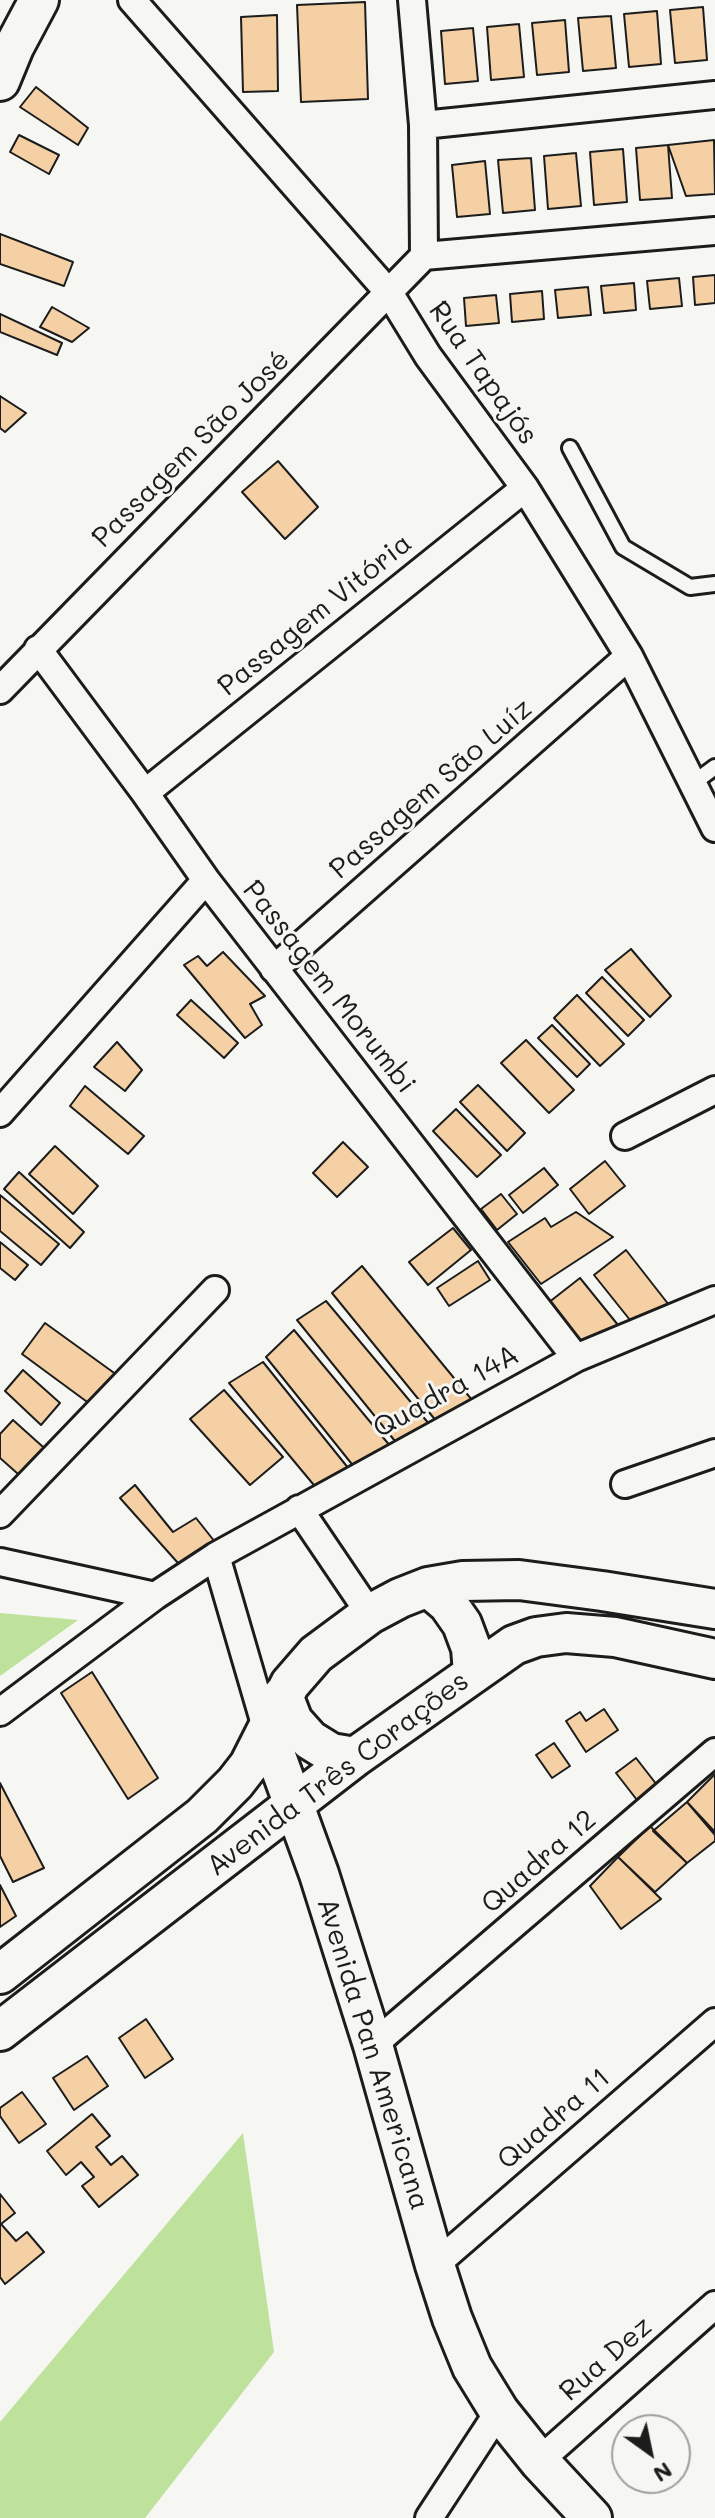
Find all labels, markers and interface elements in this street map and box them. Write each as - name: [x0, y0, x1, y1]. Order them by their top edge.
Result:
- street label: Rua Tapajós: [421, 295, 545, 451]
- street label: Passagem São José: [85, 343, 297, 555]
- street label: Passagem Vitória: [211, 527, 419, 703]
- street label: Passagem São Luíz: [323, 692, 539, 886]
- street label: Passagem Morumbi: [235, 874, 423, 1100]
- street label: Quadra 14A: [367, 1338, 525, 1446]
- street label: Avenida Três Corações: [200, 1665, 476, 1883]
- street label: Quadra 12: [475, 1803, 603, 1921]
- street label: Avenida Pan Americana: [309, 1894, 437, 2214]
- street label: Quadra 11: [491, 2061, 617, 2177]
- street label: Rua Dez: [553, 2310, 659, 2408]
- north arrow: [611, 2414, 691, 2494]
- text: N: [648, 2456, 678, 2490]

